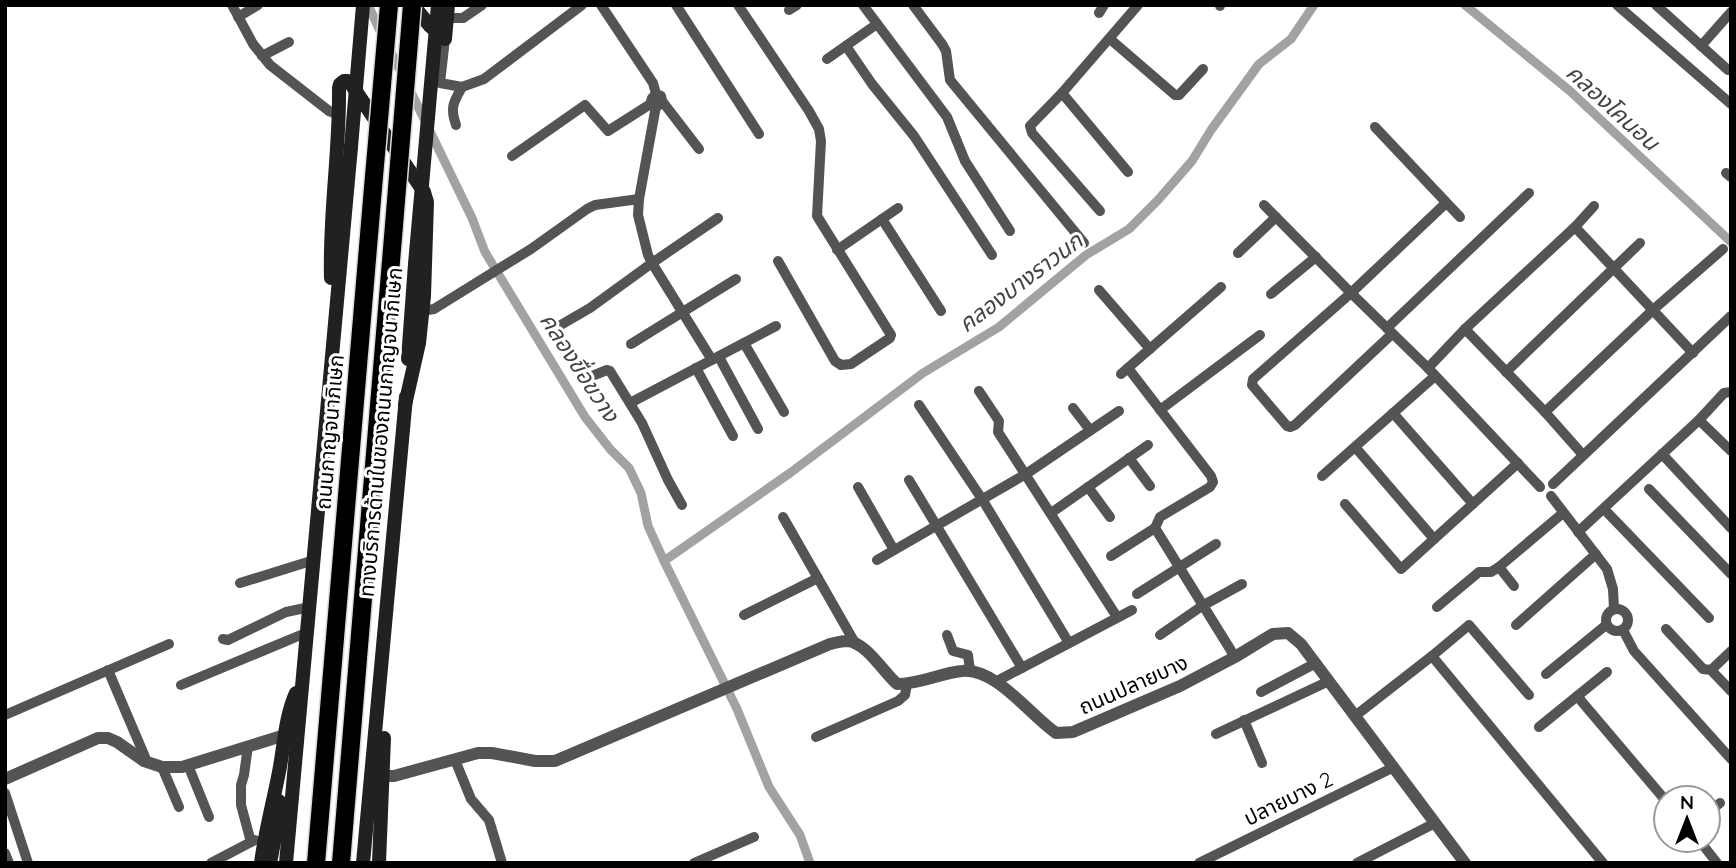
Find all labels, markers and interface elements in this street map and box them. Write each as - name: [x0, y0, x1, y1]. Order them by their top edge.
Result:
- water label: คลองโคนอน: [1560, 58, 1667, 158]
- water label: คลองบางราวนก: [952, 225, 1089, 338]
- street label: ทางบริการด้านในของถนนกาญจนาภิเษก: [353, 266, 407, 598]
- water label: คลองขื่อขวาง: [534, 306, 628, 428]
- street label: ถนนกาญจนาภิเษก: [309, 353, 349, 511]
- street label: ถนนปลายบาง: [1074, 648, 1192, 720]
- street label: ปลายบาง 2: [1239, 765, 1337, 831]
- north arrow: [1652, 784, 1722, 854]
- text: N: [1680, 790, 1694, 814]

